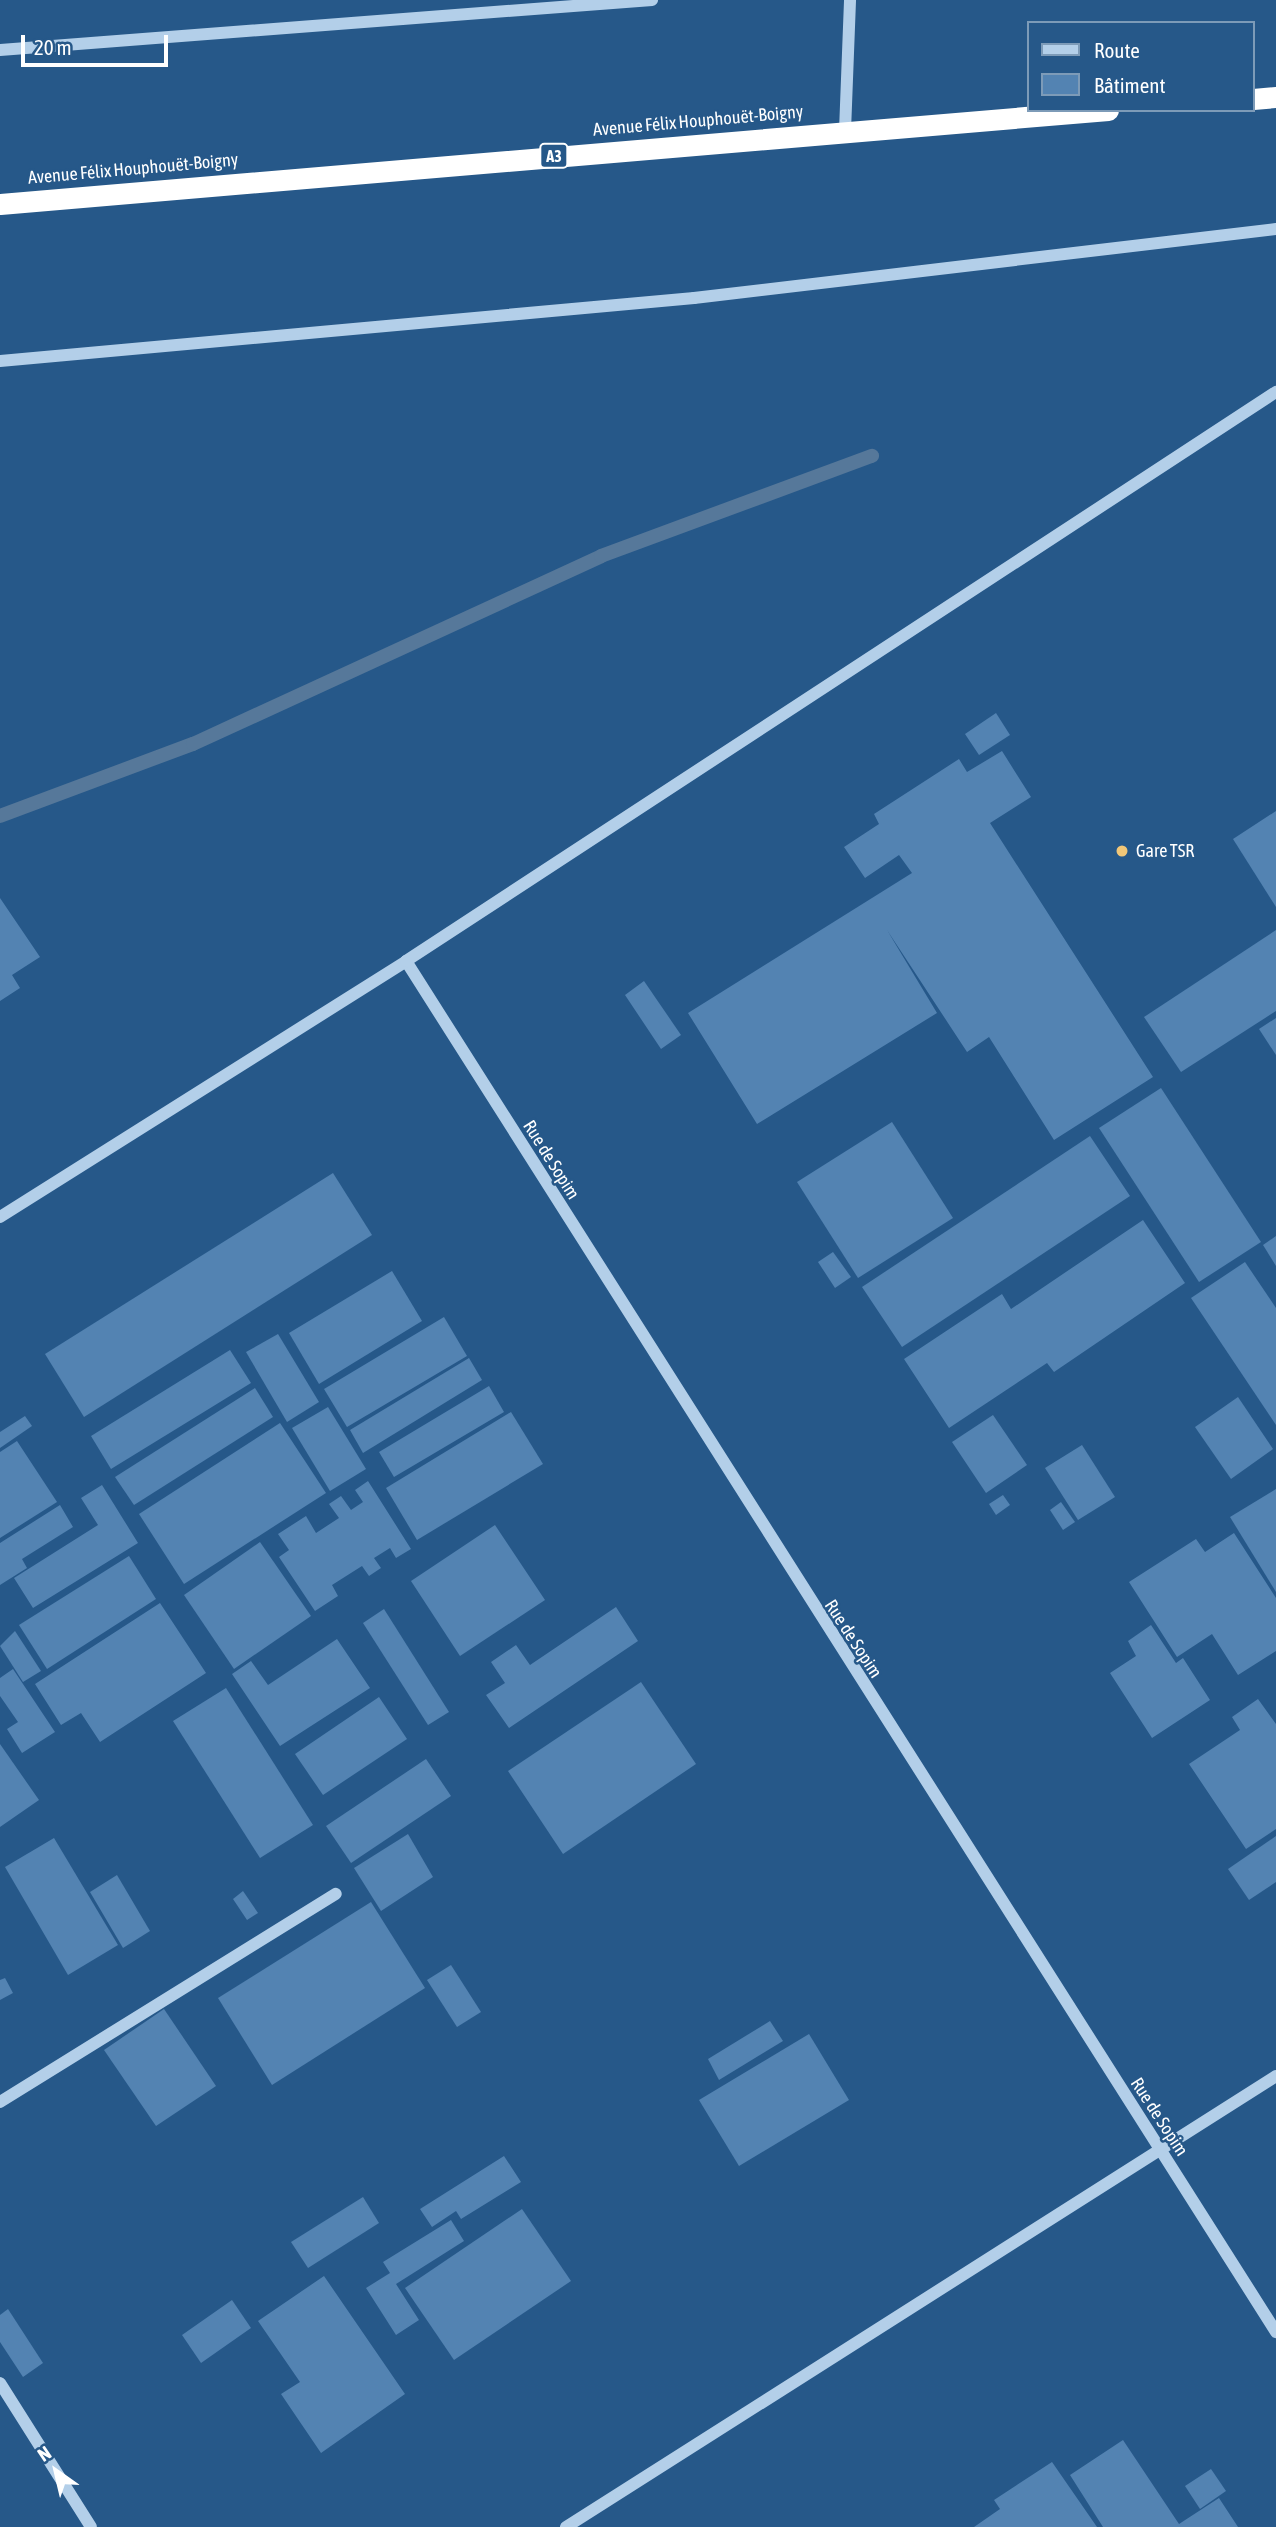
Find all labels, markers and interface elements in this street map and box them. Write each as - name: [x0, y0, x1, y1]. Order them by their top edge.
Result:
- scale bar: [24, 21, 172, 65]
- legend: [1028, 21, 1255, 112]
- text: 20 m: [34, 35, 72, 59]
- text: Route: [1094, 38, 1140, 62]
- text: Bâtiment: [1094, 73, 1165, 97]
- street label: Avenue Félix Houphouët-Boigny: [592, 101, 804, 141]
- road number: A3: [538, 144, 570, 168]
- street label: Avenue Félix Houphouët-Boigny: [27, 149, 239, 189]
- place label: Gare TSR: [1136, 840, 1194, 862]
- marker: Gare TSR: [1114, 843, 1130, 859]
- street label: Rue de Sopim: [518, 1116, 584, 1204]
- street label: Rue de Sopim: [820, 1596, 886, 1682]
- street label: Rue de Sopim: [1126, 2074, 1192, 2160]
- north arrow: [21, 2436, 91, 2506]
- text: N: [33, 2441, 55, 2466]

